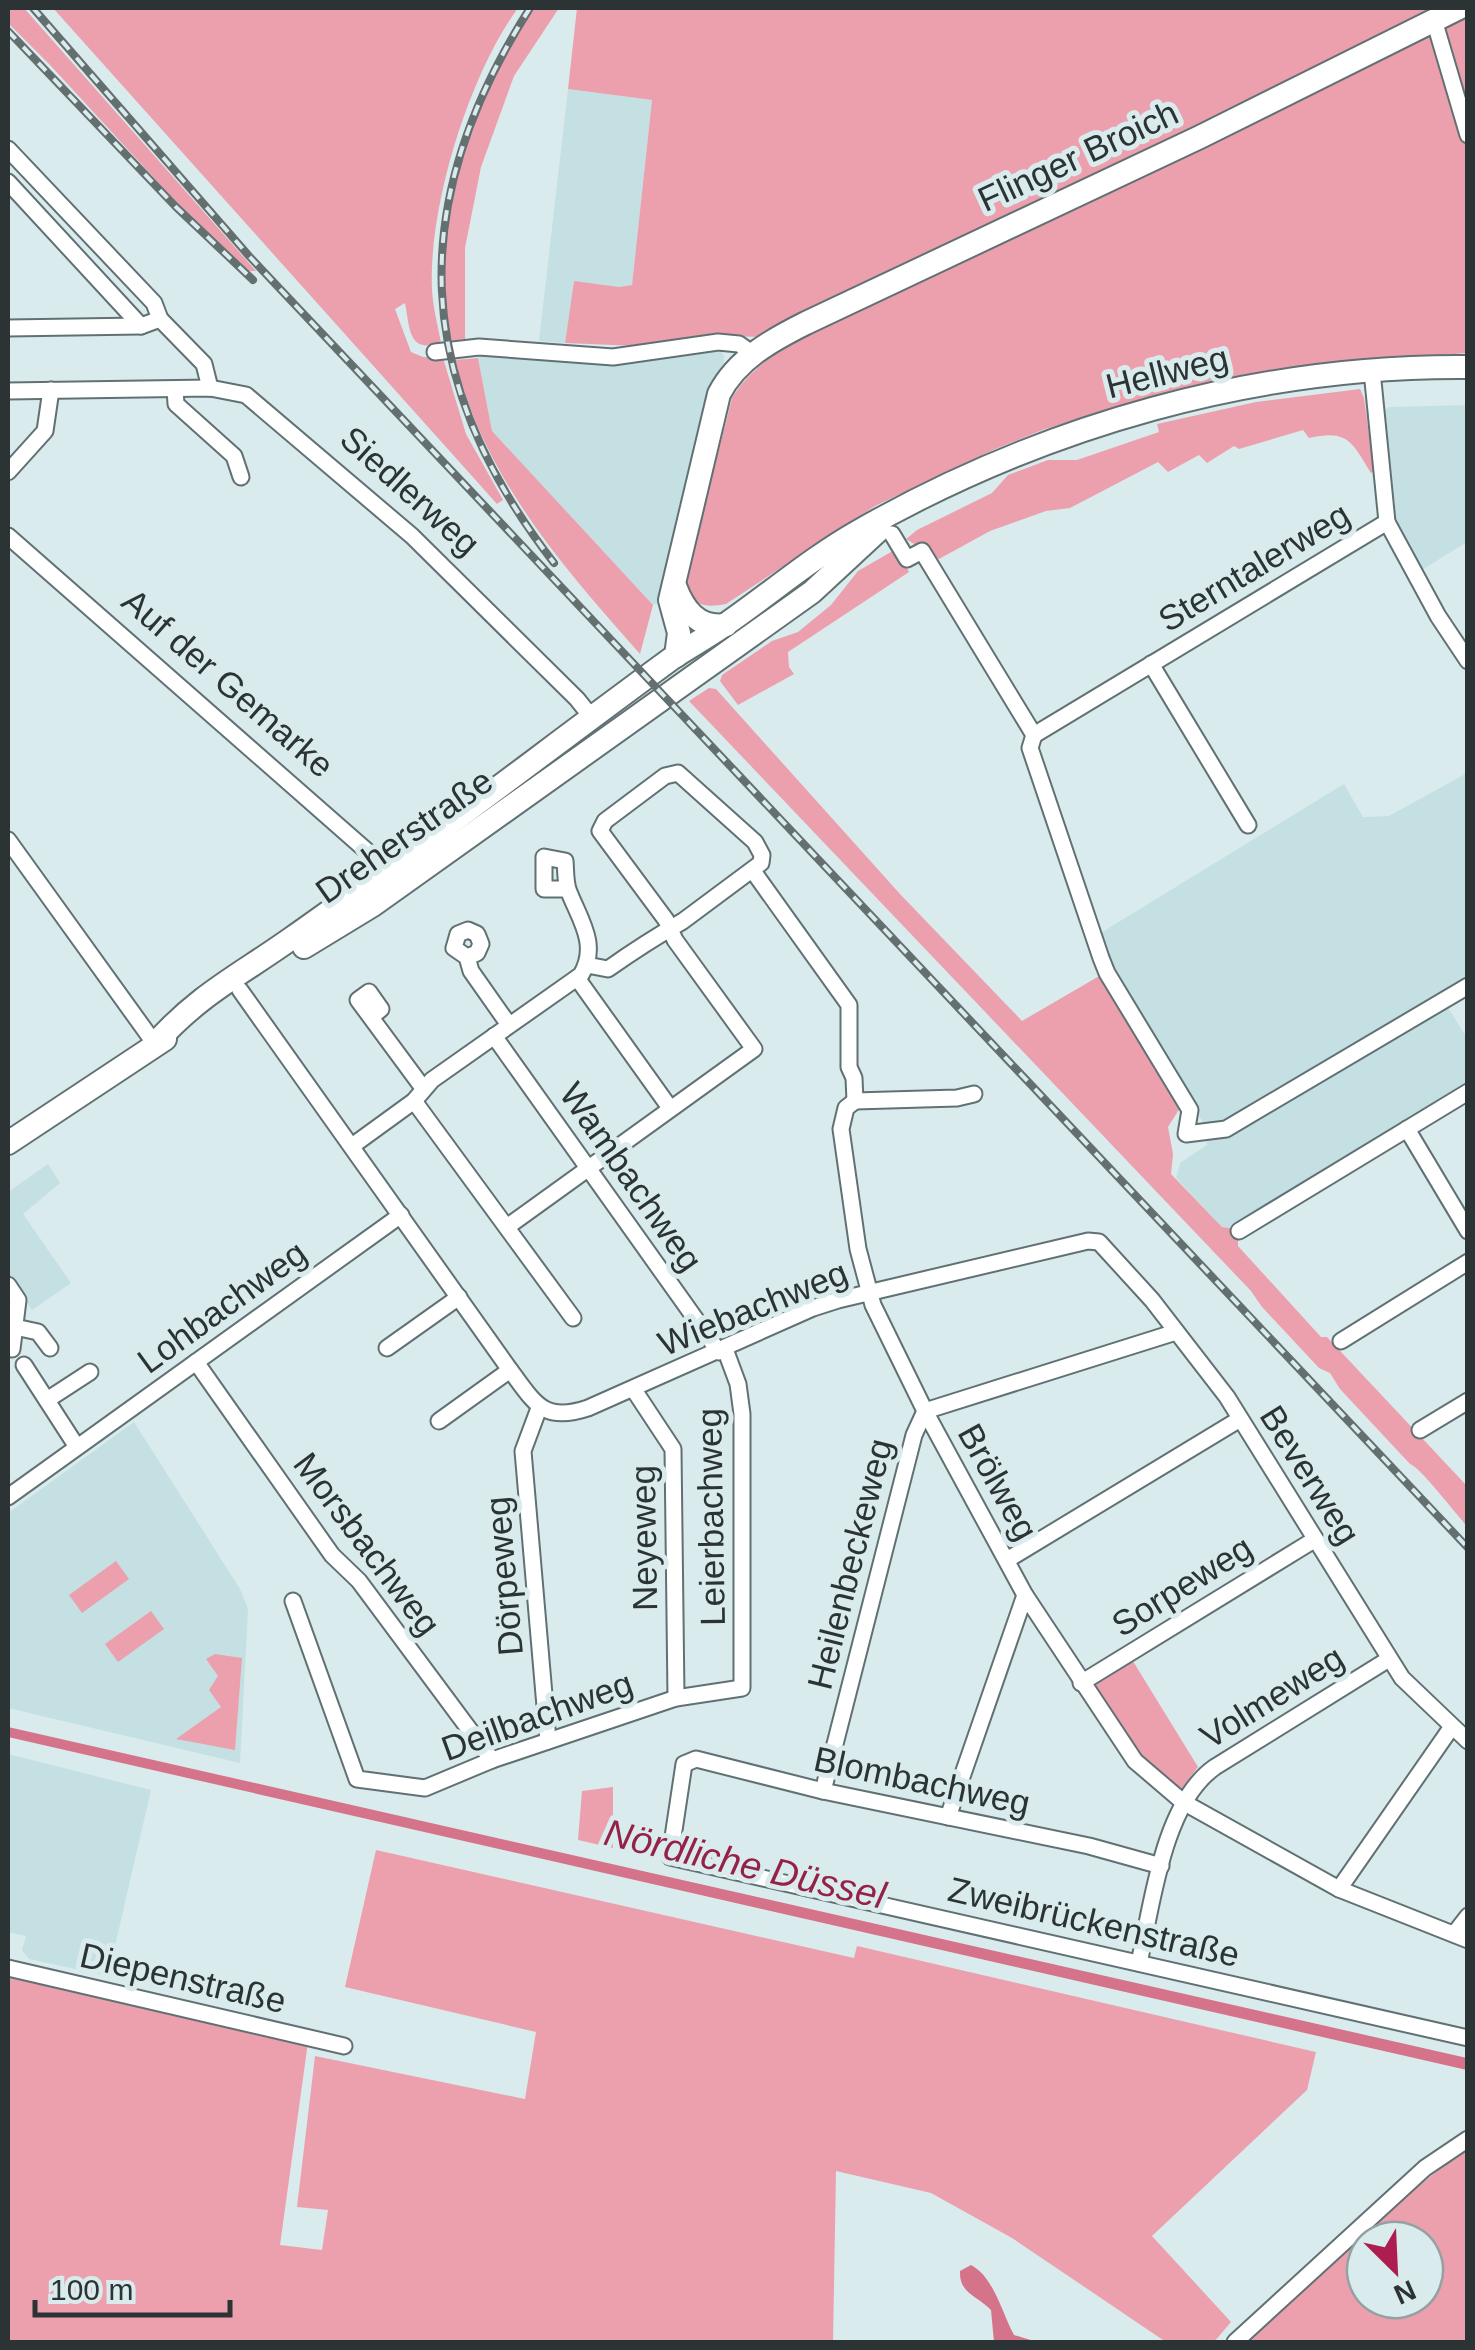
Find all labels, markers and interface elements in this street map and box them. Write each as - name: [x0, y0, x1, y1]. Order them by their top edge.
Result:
- street label: Flinger Broich: [972, 92, 1184, 219]
- street label: Hellweg: [1102, 338, 1232, 405]
- street label: Siedlerweg: [333, 418, 488, 563]
- street label: Sterntalerweg: [1151, 494, 1356, 639]
- street label: Auf der Gemarke: [115, 580, 342, 785]
- street label: Dreherstraße: [308, 760, 499, 911]
- street label: Wambachweg: [552, 1075, 711, 1278]
- street label: Lohbachweg: [130, 1232, 313, 1381]
- street label: Wiebachweg: [653, 1252, 853, 1363]
- street label: Beverweg: [1253, 1398, 1368, 1551]
- street label: Leierbachweg: [689, 1408, 732, 1626]
- street label: Brölweg: [951, 1417, 1046, 1547]
- street label: Heilenbeckeweg: [800, 1435, 900, 1693]
- street label: Morsbachweg: [286, 1445, 449, 1642]
- street label: Neyeweg: [623, 1465, 664, 1611]
- street label: Dörpeweg: [477, 1495, 530, 1657]
- street label: Sorpeweg: [1105, 1527, 1259, 1644]
- street label: Volmeweg: [1193, 1637, 1351, 1756]
- street label: Deilbachweg: [436, 1663, 638, 1768]
- street label: Blombachweg: [811, 1739, 1034, 1822]
- water label: Nördliche Düssel: [600, 1811, 891, 1917]
- street label: Zweibrückenstraße: [945, 1869, 1243, 1974]
- street label: Diepenstraße: [76, 1935, 290, 2020]
- north arrow: [1345, 2220, 1445, 2320]
- scale bar: [35, 2255, 230, 2317]
- text: 100 m: [50, 2273, 133, 2306]
- text: N: [1389, 2274, 1421, 2311]

